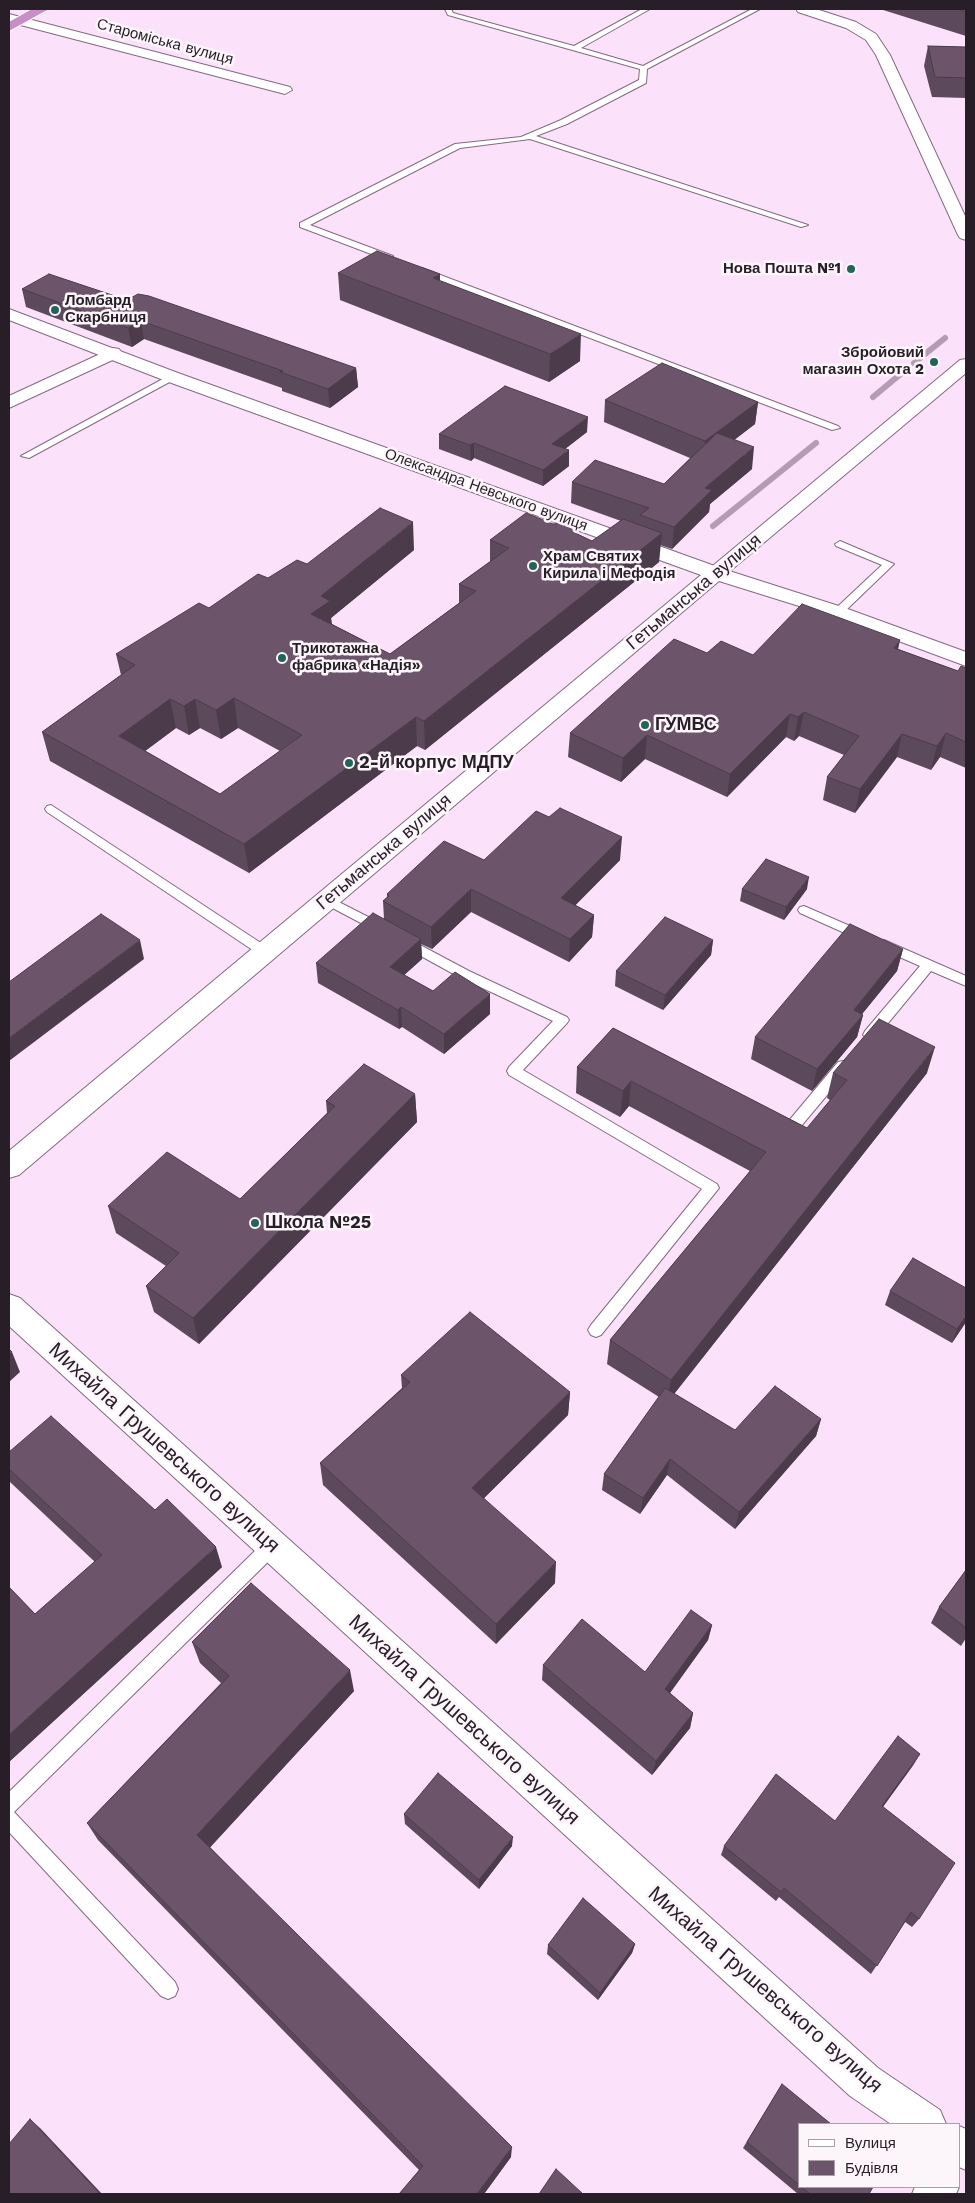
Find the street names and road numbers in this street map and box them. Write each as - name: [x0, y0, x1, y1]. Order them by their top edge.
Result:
- street label: Староміська вулиця: [95, 15, 235, 69]
- street label: Олександра Невського вулиця: [382, 445, 590, 535]
- street label: Гетьманська вулиця: [622, 529, 766, 655]
- street label: Гетьманська вулиця: [312, 789, 456, 915]
- street label: Михайла Грушевського вулиця: [43, 1338, 285, 1558]
- street label: Михайла Грушевського вулиця: [343, 1610, 585, 1830]
- street label: Михайла Грушевського вулиця: [643, 1881, 887, 2099]

